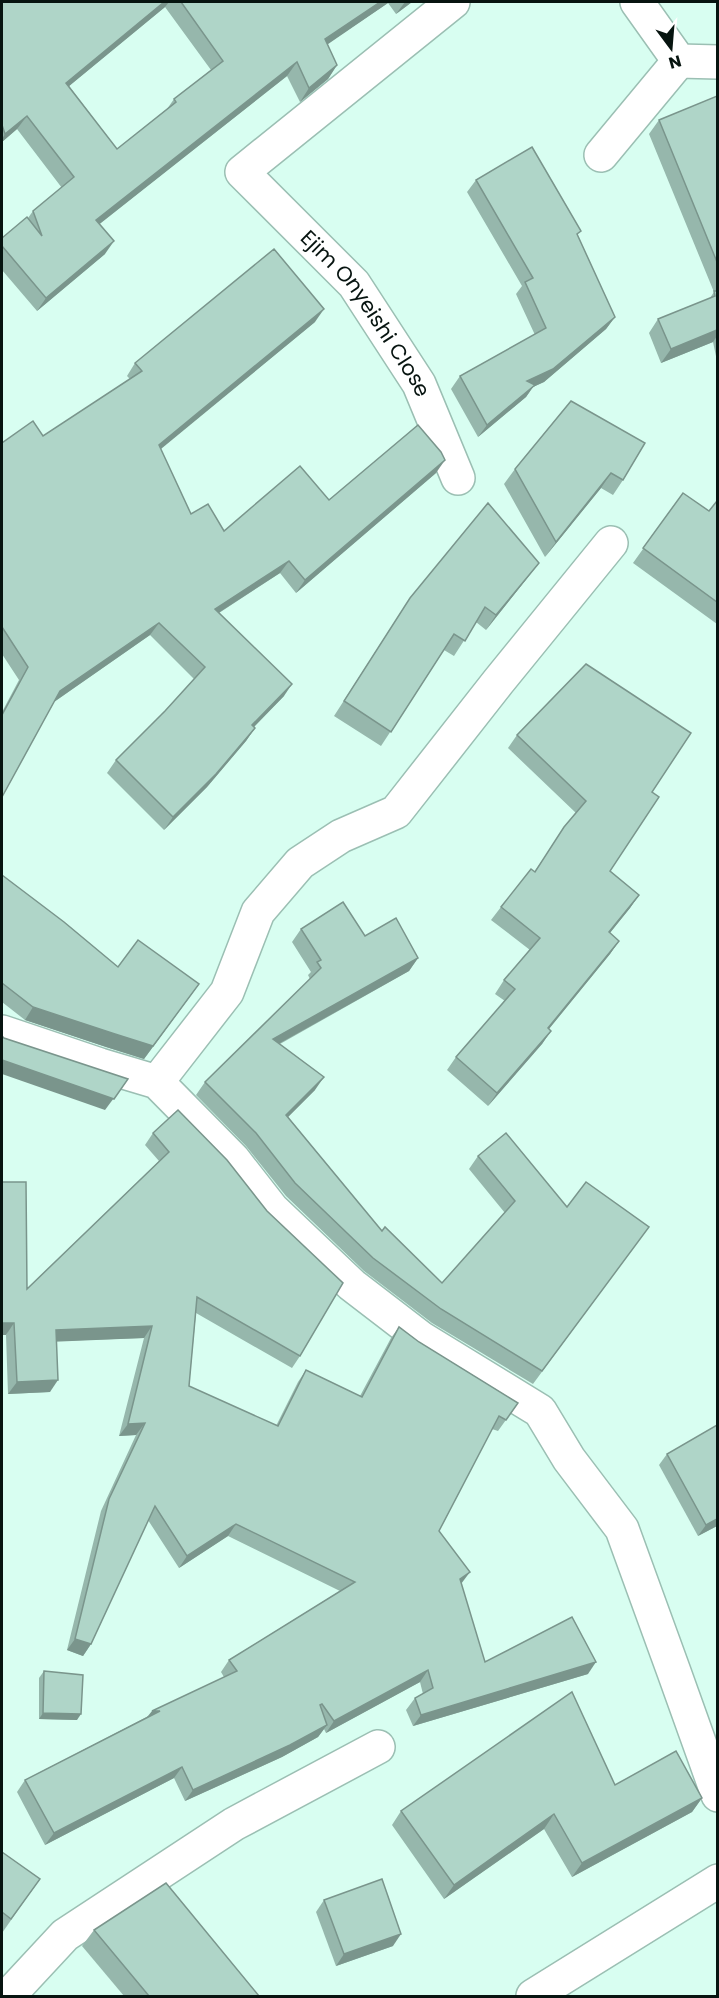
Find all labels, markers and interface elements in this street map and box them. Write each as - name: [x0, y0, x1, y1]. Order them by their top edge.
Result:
- north arrow: [641, 18, 701, 78]
- text: N: [666, 49, 684, 75]
- street label: Ejim Onyeishi Close: [294, 223, 438, 401]

